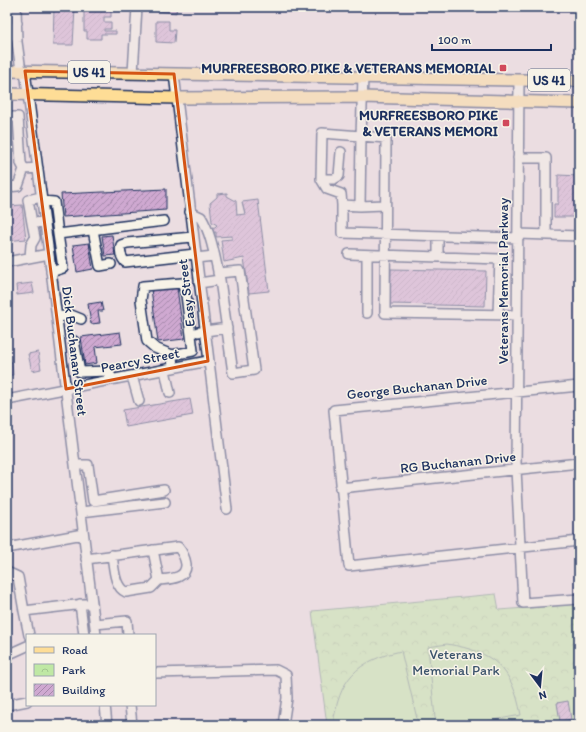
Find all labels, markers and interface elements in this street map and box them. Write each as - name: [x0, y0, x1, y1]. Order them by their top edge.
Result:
- scale bar: [432, 26, 551, 52]
- text: 100 m: [438, 33, 471, 47]
- place label: MURFREESBORO PIKE & VETERANS MEMORIAL: [201, 60, 496, 77]
- road number: US 41: [68, 61, 110, 83]
- marker: MURFREESBORO PIKE & VETERANS MEMORIAL: [498, 63, 508, 73]
- road number: US 41: [528, 69, 570, 91]
- place label: MURFREESBORO PIKE & VETERANS MEMORI: [359, 107, 498, 140]
- marker: MURFREESBORO PIKE & VETERANS MEMORI: [501, 118, 511, 128]
- street label: Veterans Memorial Parkway: [495, 197, 512, 364]
- street label: Easy Street: [174, 258, 199, 328]
- street label: Dick Buchanan Street: [58, 285, 91, 417]
- street label: Pearcy Street: [99, 345, 181, 376]
- street label: George Buchanan Drive: [346, 372, 488, 403]
- street label: RG Buchanan Drive: [399, 448, 517, 477]
- legend: [26, 634, 156, 706]
- text: Road: [62, 643, 88, 657]
- park label: Veterans Memorial Park: [412, 646, 500, 679]
- text: Park: [62, 663, 86, 677]
- north arrow: [520, 666, 560, 706]
- text: Building: [62, 683, 106, 697]
- text: N: [537, 688, 548, 702]

